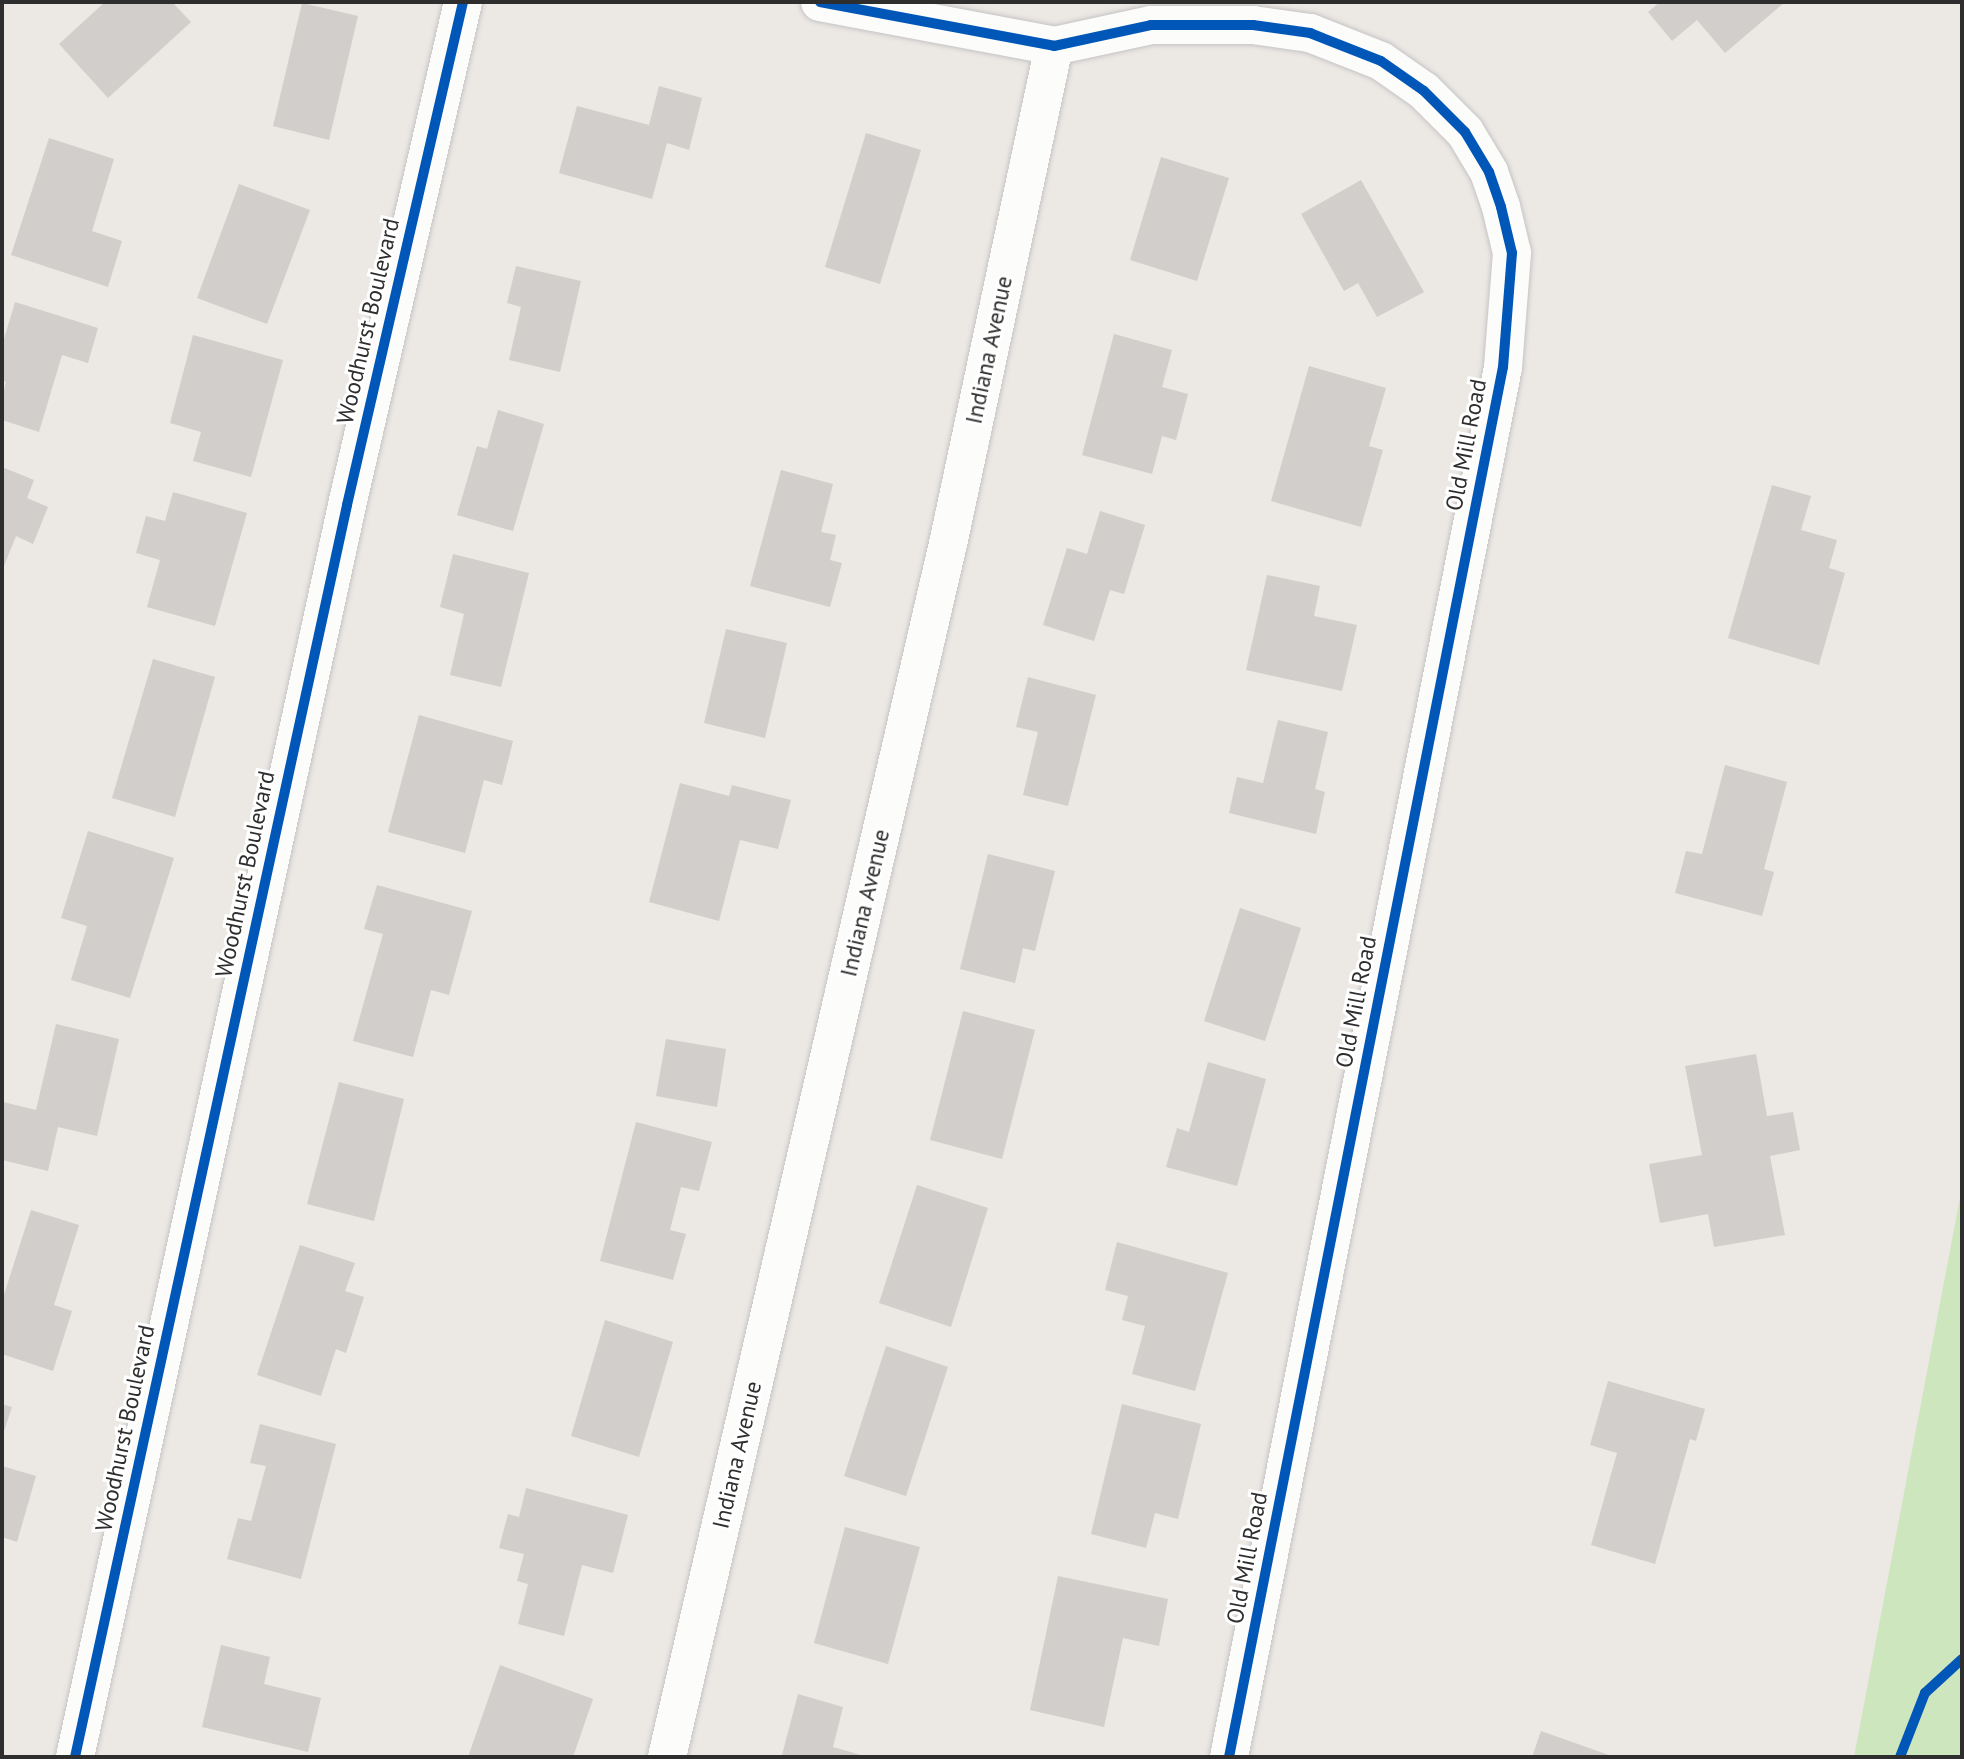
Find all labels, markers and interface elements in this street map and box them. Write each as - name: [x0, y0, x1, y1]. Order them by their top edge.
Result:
- street label: Woodhurst Boulevard: [331, 215, 405, 427]
- street label: Indiana Avenue: [960, 273, 1018, 427]
- street label: Old Mill Road: [1440, 377, 1492, 513]
- street label: Woodhurst Boulevard: [210, 768, 280, 980]
- street label: Indiana Avenue: [835, 826, 895, 980]
- street label: Old Mill Road: [1330, 934, 1382, 1070]
- street label: Woodhurst Boulevard: [90, 1322, 160, 1534]
- street label: Indiana Avenue: [707, 1378, 767, 1532]
- street label: Old Mill Road: [1221, 1490, 1273, 1626]

